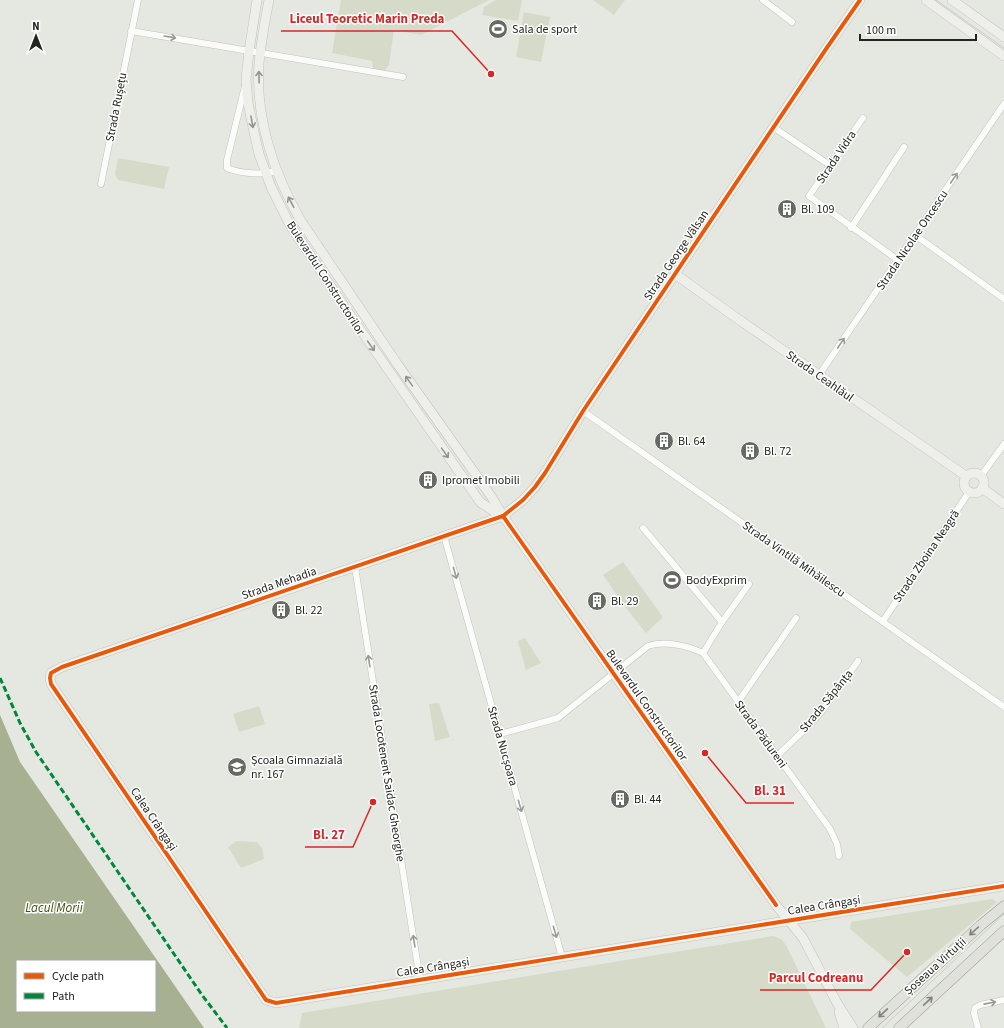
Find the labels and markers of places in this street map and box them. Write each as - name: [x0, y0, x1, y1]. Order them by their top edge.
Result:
- callout: Liceul Teoretic Marin Preda: [281, 6, 452, 31]
- sports icon: Sala de sport: [487, 18, 509, 40]
- place label: Sala de sport: [512, 21, 577, 38]
- building icon: Bl. 109: [776, 198, 798, 220]
- place label: Bl. 109: [801, 201, 834, 218]
- building icon: Bl. 64: [653, 430, 675, 452]
- place label: Bl. 64: [678, 433, 705, 450]
- building icon: Bl. 72: [739, 440, 761, 462]
- place label: Bl. 72: [764, 443, 791, 460]
- building icon: Ipromet Imobili: [417, 469, 439, 491]
- place label: Ipromet Imobili: [442, 472, 520, 489]
- sports icon: BodyExprim: [661, 569, 683, 591]
- place label: BodyExprim: [686, 572, 747, 589]
- building icon: Bl. 29: [586, 590, 608, 612]
- place label: Bl. 29: [611, 593, 638, 610]
- building icon: Bl. 22: [270, 599, 292, 621]
- place label: Bl. 22: [295, 602, 322, 619]
- place label: Școala Gimnazială nr. 167: [251, 752, 343, 783]
- school or university icon: Școala Gimnazială nr. 167: [226, 756, 248, 778]
- callout: Bl. 31: [746, 778, 794, 803]
- building icon: Bl. 44: [609, 788, 631, 810]
- place label: Bl. 44: [634, 791, 661, 808]
- callout: Bl. 27: [305, 822, 353, 847]
- callout: Parcul Codreanu: [760, 965, 871, 990]

